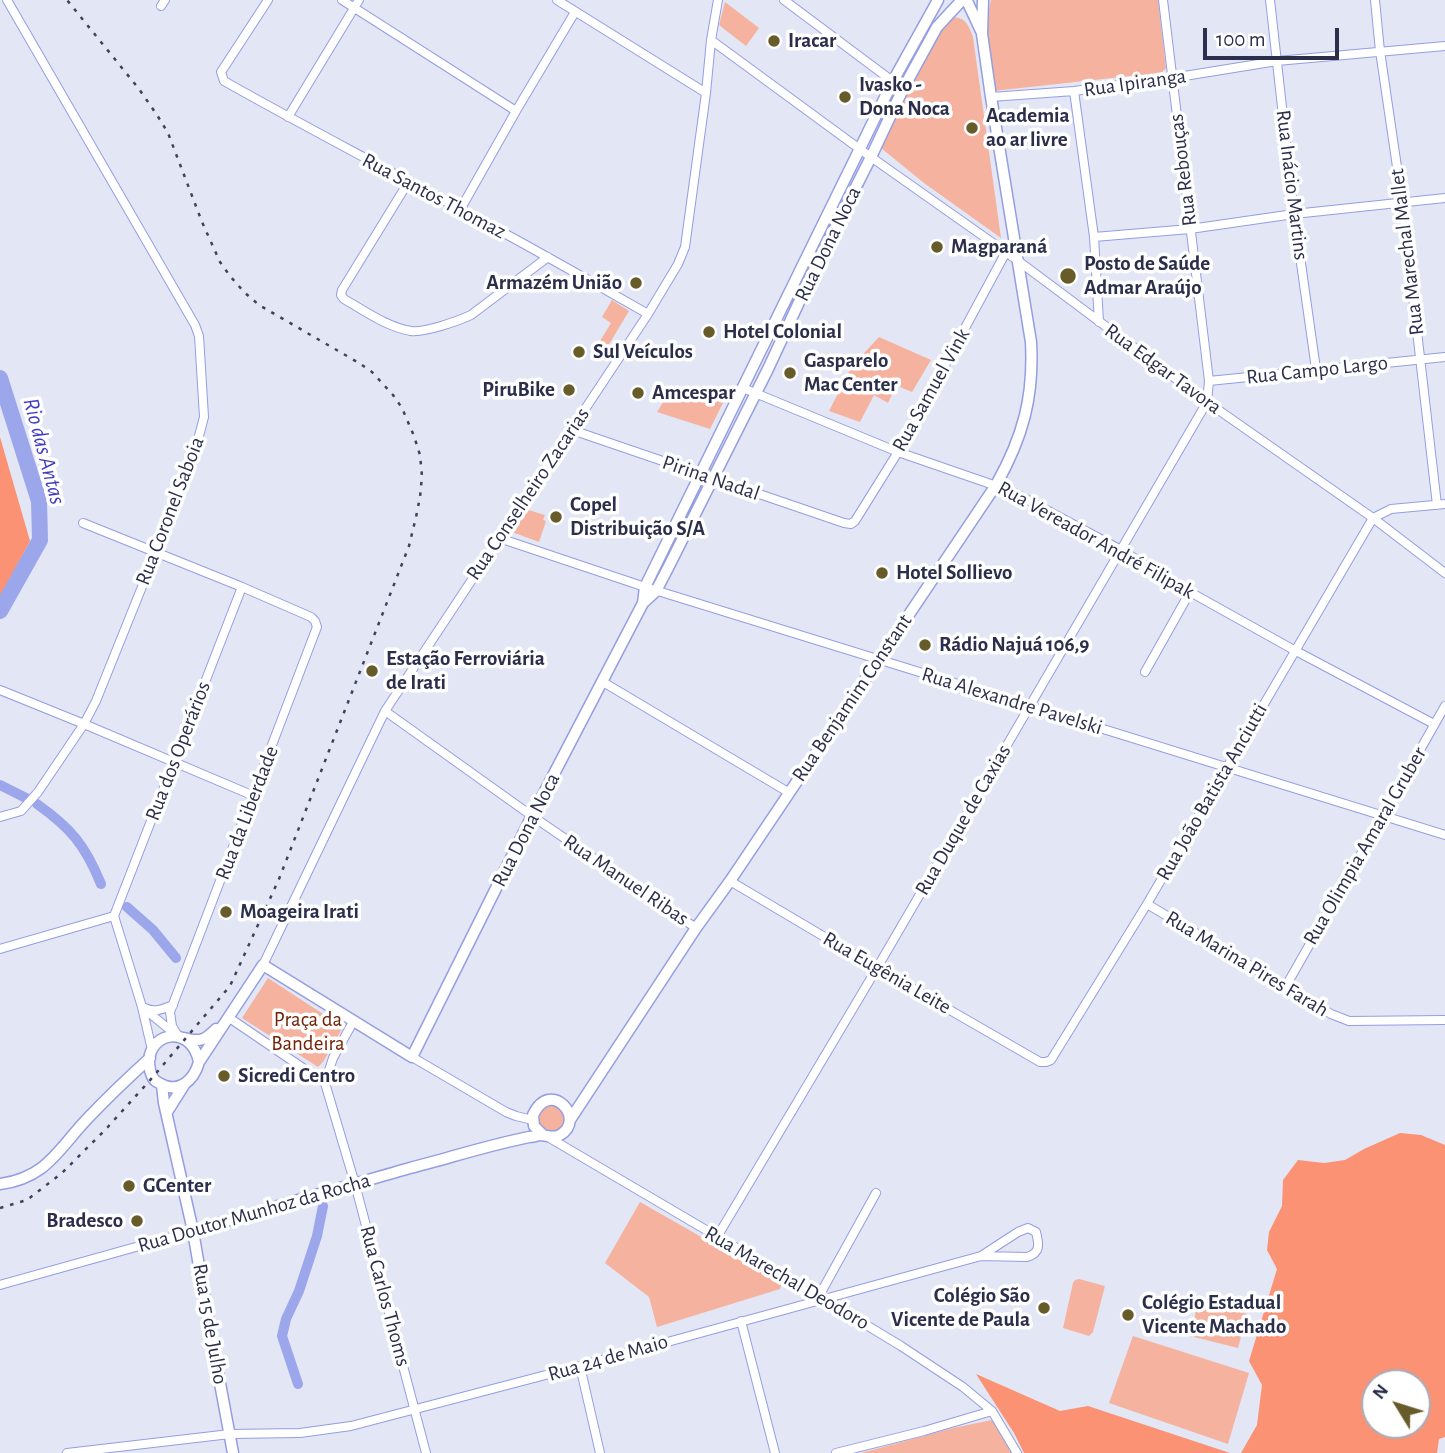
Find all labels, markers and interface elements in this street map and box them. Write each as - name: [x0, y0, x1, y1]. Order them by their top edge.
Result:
- scale bar: [1207, 14, 1344, 58]
- place label: Iracar: [788, 28, 836, 54]
- text: 100 m: [1216, 29, 1266, 50]
- marker: Iracar: [766, 33, 782, 49]
- street label: Rua Ipiranga: [1082, 63, 1188, 103]
- place label: Ivasko - Dona Noca: [859, 72, 950, 122]
- marker: Ivasko - Dona Noca: [837, 89, 853, 105]
- place label: Academia ao ar livre: [986, 103, 1070, 153]
- street label: Rua Inácio Martins: [1270, 109, 1314, 261]
- street label: Rua Rebouças: [1164, 112, 1202, 228]
- marker: Academia ao ar livre: [964, 120, 980, 136]
- street label: Rua Santos Thomaz: [358, 148, 510, 244]
- street label: Rua Marechal Mallet: [1384, 167, 1430, 337]
- street label: Rua Dona Noca: [789, 182, 867, 306]
- place label: Magparaná: [951, 234, 1047, 260]
- marker: Magparaná: [929, 239, 945, 255]
- place label: Posto de Saúde Admar Araújo: [1084, 251, 1210, 301]
- marker: Posto de Saúde Admar Araújo: [1058, 266, 1078, 286]
- place label: Armazém União: [486, 270, 622, 296]
- marker: Armazém União: [628, 275, 644, 291]
- street label: Rua Edgar Tavora: [1100, 318, 1226, 420]
- place label: Hotel Colonial: [723, 319, 842, 345]
- marker: Hotel Colonial: [701, 324, 717, 340]
- street label: Rua Samuel Vink: [887, 324, 975, 456]
- place label: Sul Veículos: [593, 339, 693, 365]
- marker: Sul Veículos: [571, 344, 587, 360]
- place label: Gasparelo Mac Center: [804, 348, 898, 398]
- street label: Rua Campo Largo: [1245, 350, 1389, 390]
- marker: Gasparelo Mac Center: [782, 365, 798, 381]
- place label: PiruBike: [482, 377, 555, 403]
- place label: Amcespar: [652, 380, 736, 406]
- marker: PiruBike: [561, 382, 577, 398]
- marker: Amcespar: [630, 385, 646, 401]
- water label: Rio das Antas: [17, 395, 71, 507]
- street label: Rua Conselheiro Zacarias: [461, 403, 595, 585]
- street label: Rua Coronel Saboia: [130, 433, 210, 589]
- street label: Pirina Nadal: [659, 450, 763, 506]
- street label: Rua Vereador André Filipak: [993, 475, 1199, 605]
- place label: Copel Distribuição S/A: [570, 492, 705, 542]
- marker: Copel Distribuição S/A: [548, 509, 564, 525]
- place label: Hotel Sollievo: [896, 560, 1012, 586]
- marker: Hotel Sollievo: [874, 565, 890, 581]
- street label: Rua Benjamim Constant: [787, 609, 917, 787]
- place label: Rádio Najuá 106,9: [939, 632, 1090, 658]
- marker: Rádio Najuá 106,9: [917, 637, 933, 653]
- place label: Estação Ferroviária de Irati: [386, 646, 545, 696]
- street label: Rua Alexandre Pavelski: [919, 662, 1105, 740]
- marker: Estação Ferroviária de Irati: [364, 663, 380, 679]
- street label: Rua dos Operários: [140, 678, 216, 824]
- street label: Rua João Batista Anciutti: [1151, 699, 1273, 885]
- street label: Rua Duque de Caxias: [910, 740, 1016, 900]
- street label: Rua Olimpia Amaral Gruber: [1298, 742, 1432, 950]
- street label: Rua da Liberdade: [210, 743, 284, 883]
- street label: Rua Dona Noca: [486, 769, 566, 891]
- street label: Rua Manuel Ribas: [559, 829, 693, 931]
- place label: Moageira Irati: [240, 899, 359, 925]
- marker: Moageira Irati: [218, 904, 234, 920]
- street label: Rua Marina Pires Farah: [1161, 905, 1333, 1023]
- street label: Rua Eugênia Leite: [818, 926, 956, 1020]
- park label: Praça da Bandeira: [271, 1007, 345, 1057]
- place label: Sicredi Centro: [238, 1063, 355, 1089]
- marker: Sicredi Centro: [216, 1068, 232, 1084]
- street label: Rua Doutor Munhoz da Rocha: [135, 1168, 373, 1258]
- place label: GCenter: [143, 1173, 211, 1199]
- marker: GCenter: [121, 1178, 137, 1194]
- place label: Bradesco: [46, 1208, 123, 1234]
- marker: Bradesco: [129, 1213, 145, 1229]
- street label: Rua Marechal Deodoro: [700, 1220, 874, 1336]
- street label: Rua Carlos Thoms: [354, 1223, 416, 1369]
- street label: Rua 15 de Julho: [187, 1262, 233, 1386]
- place label: Colégio São Vicente de Paula: [891, 1283, 1030, 1333]
- place label: Colégio Estadual Vicente Machado: [1142, 1290, 1286, 1340]
- marker: Colégio São Vicente de Paula: [1036, 1300, 1052, 1316]
- marker: Colégio Estadual Vicente Machado: [1120, 1307, 1136, 1323]
- street label: Rua 24 de Maio: [545, 1329, 671, 1387]
- north arrow: [1361, 1369, 1431, 1439]
- text: N: [1369, 1381, 1392, 1403]

